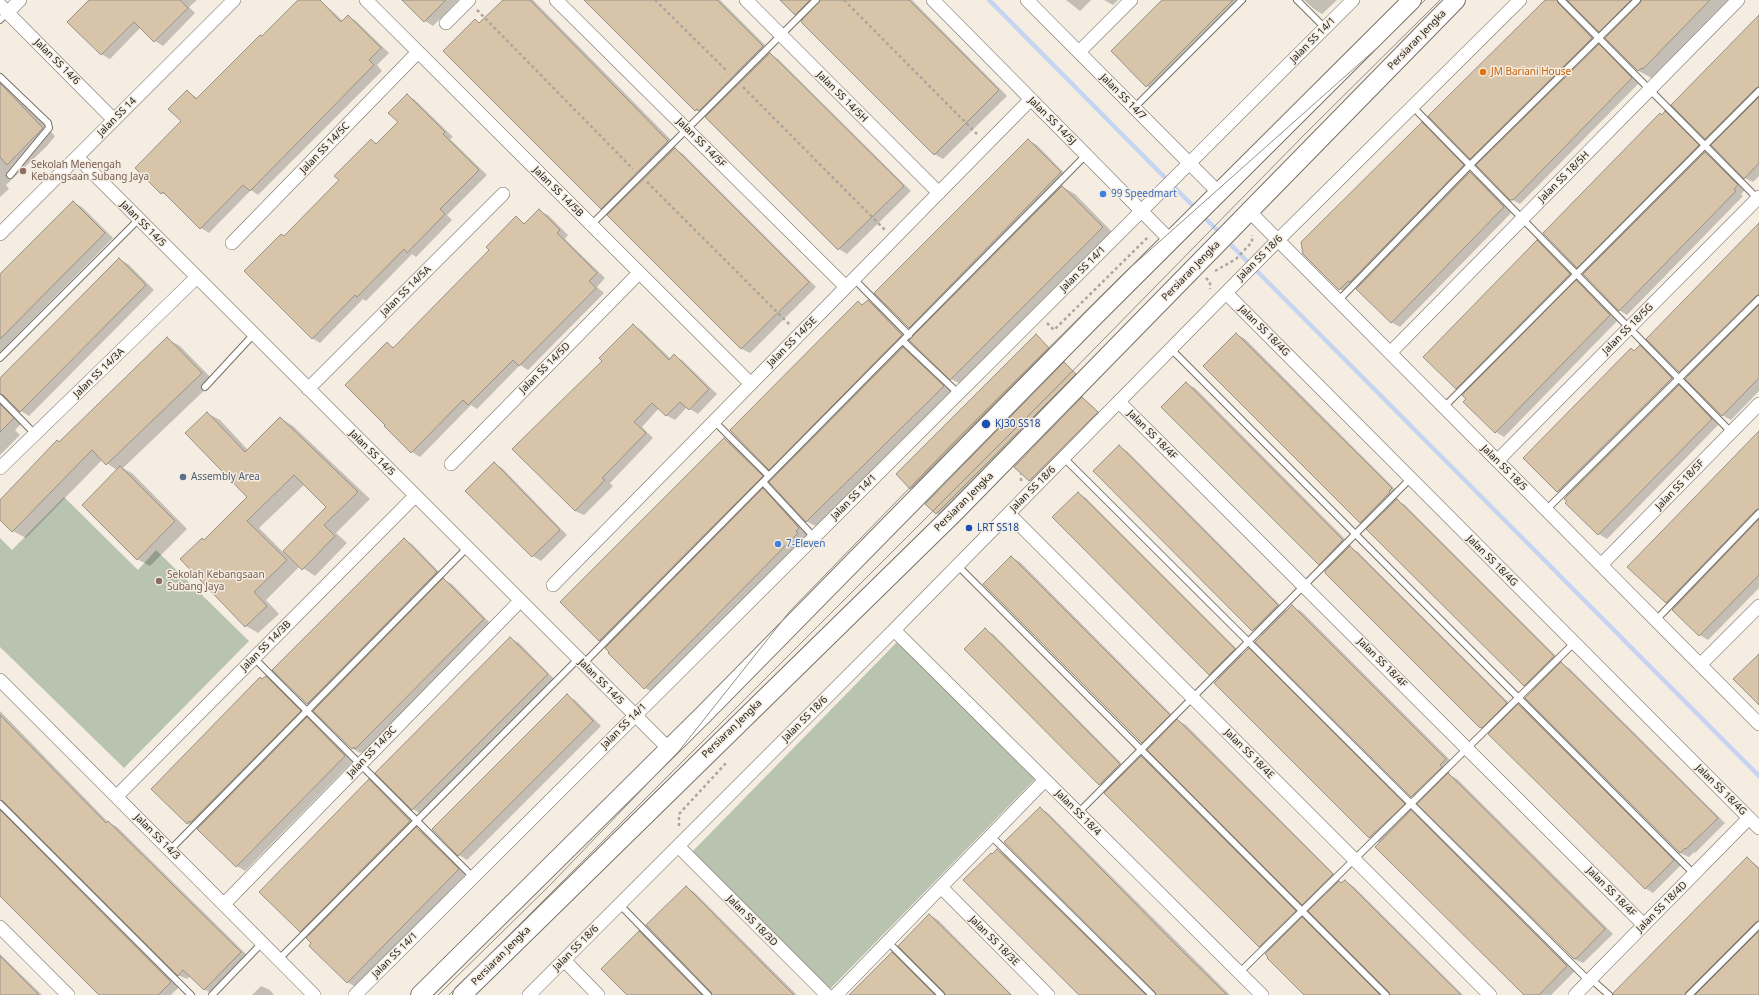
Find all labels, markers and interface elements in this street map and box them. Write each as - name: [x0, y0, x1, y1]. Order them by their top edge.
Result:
- street label: Persiaran Jengka: [1385, 8, 1449, 72]
- street label: Jalan SS 14/1: [1288, 15, 1338, 65]
- street label: Jalan SS 14/6: [32, 37, 82, 87]
- place label: JM Bariani House: [1491, 66, 1571, 78]
- marker: JM Bariani House: [1478, 67, 1488, 77]
- street label: Jalan SS 14/5H: [814, 69, 870, 125]
- street label: Jalan SS 14/7: [1098, 72, 1148, 122]
- street label: Jalan SS 14: [95, 95, 139, 139]
- street label: Jalan SS 14/5J: [1026, 95, 1078, 147]
- street label: Jalan SS 14/5F: [674, 116, 728, 170]
- street label: Jalan SS 14/5C: [298, 120, 352, 176]
- street label: Jalan SS 18/5H: [1536, 149, 1592, 205]
- place label: Sekolah Menengah Kebangsaan Subang Jaya: [31, 159, 149, 182]
- street label: Jalan SS 14/5B: [530, 164, 586, 220]
- marker: Sekolah Menengah Kebangsaan Subang Jaya: [18, 166, 28, 176]
- place label: 99 Speedmart: [1111, 188, 1177, 200]
- marker: 99 Speedmart: [1098, 189, 1108, 199]
- street label: Jalan SS 14/5: [118, 199, 168, 249]
- street label: Jalan SS 18/6: [1235, 233, 1285, 283]
- street label: Persiaran Jengka: [1159, 239, 1223, 303]
- street label: Jalan SS 14/1: [1058, 244, 1108, 294]
- street label: Jalan SS 14/5A: [378, 263, 434, 319]
- street label: Jalan SS 18/5G: [1600, 301, 1656, 357]
- street label: Jalan SS 18/4G: [1236, 303, 1292, 359]
- street label: Jalan SS 14/5E: [765, 315, 819, 369]
- street label: Jalan SS 14/5D: [517, 340, 573, 396]
- street label: Jalan SS 14/3A: [71, 346, 127, 400]
- street label: Jalan SS 18/4F: [1125, 408, 1179, 462]
- marker: KJ30 SS18: [980, 418, 992, 430]
- place label: KJ30 SS18: [995, 418, 1040, 430]
- street label: Jalan SS 14/5: [347, 428, 397, 478]
- street label: Jalan SS 18/5: [1479, 443, 1529, 493]
- street label: Jalan SS 18/5F: [1653, 457, 1707, 513]
- street label: Jalan SS 18/6: [1008, 464, 1058, 514]
- street label: Persiaran Jengka: [932, 470, 996, 534]
- place label: Assembly Area: [191, 471, 260, 483]
- marker: Assembly Area: [178, 472, 188, 482]
- street label: Jalan SS 14/1: [829, 472, 879, 522]
- place label: LRT SS18: [977, 522, 1019, 534]
- marker: LRT SS18: [964, 523, 974, 533]
- street label: Jalan SS 18/4G: [1464, 533, 1520, 589]
- place label: 7-Eleven: [786, 538, 825, 550]
- marker: 7-Eleven: [773, 539, 783, 549]
- place label: Sekolah Kebangsaan Subang Jaya: [167, 569, 265, 592]
- marker: Sekolah Kebangsaan Subang Jaya: [154, 576, 164, 586]
- street label: Jalan SS 14/3B: [238, 618, 294, 674]
- street label: Jalan SS 18/4F: [1355, 636, 1409, 690]
- street label: Jalan SS 14/5: [576, 657, 626, 707]
- street label: Jalan SS 18/6: [780, 694, 830, 744]
- street label: Persiaran Jengka: [700, 697, 764, 761]
- street label: Jalan SS 14/1: [599, 701, 649, 751]
- street label: Jalan SS 14/3C: [345, 724, 399, 780]
- street label: Jalan SS 18/4E: [1222, 727, 1276, 781]
- street label: Jalan SS 18/4G: [1693, 762, 1749, 818]
- street label: Jalan SS 18/4: [1053, 788, 1103, 838]
- street label: Jalan SS 14/3: [132, 812, 182, 862]
- street label: Jalan SS 18/4F: [1584, 865, 1638, 919]
- street label: Jalan SS 18/4D: [1634, 879, 1690, 935]
- street label: Jalan SS 18/3D: [724, 893, 780, 949]
- street label: Jalan SS 18/3E: [967, 914, 1021, 968]
- street label: Jalan SS 18/6: [551, 923, 601, 973]
- street label: Persiaran Jengka: [469, 924, 533, 988]
- street label: Jalan SS 14/1: [370, 930, 420, 980]

